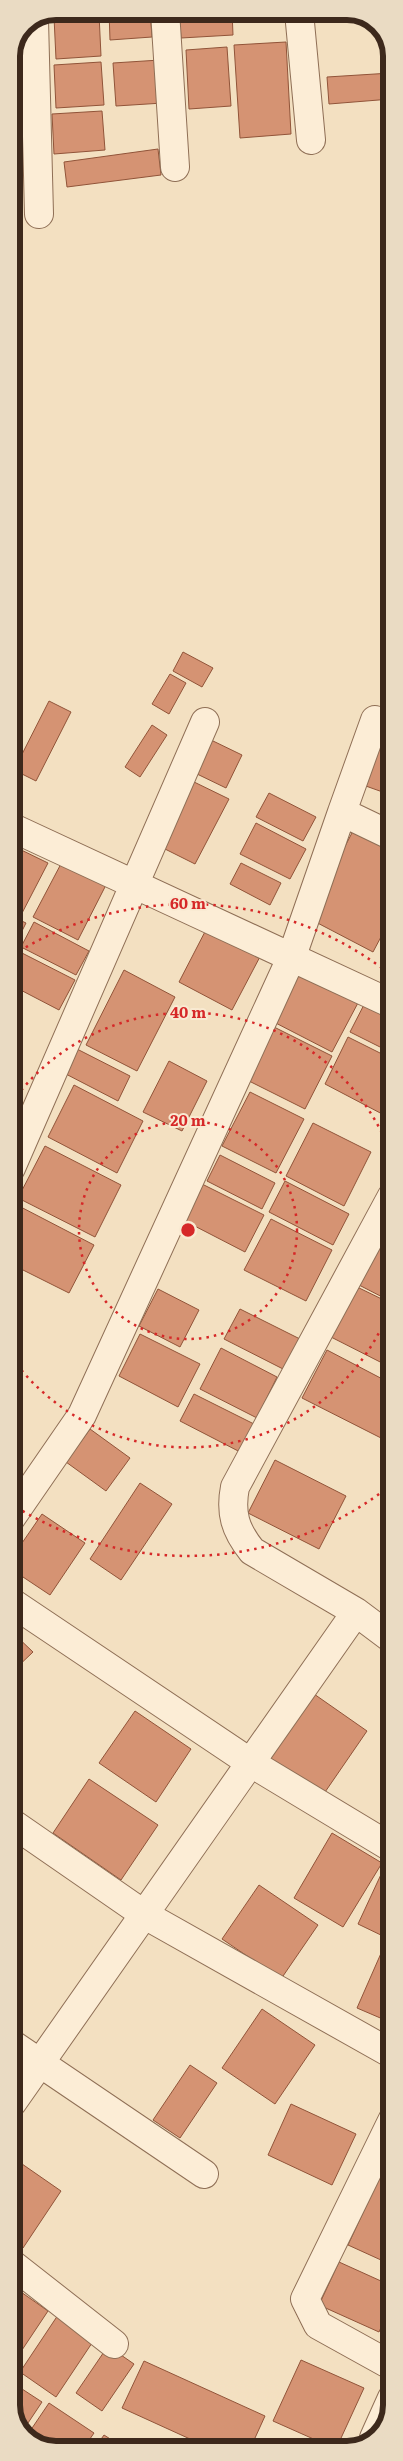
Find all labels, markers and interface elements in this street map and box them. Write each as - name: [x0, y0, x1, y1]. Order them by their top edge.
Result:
- text: 60 m: [170, 891, 206, 914]
- text: 40 m: [170, 1000, 206, 1023]
- text: 20 m: [170, 1108, 206, 1131]
- centre of rings: [179, 1221, 197, 1239]

